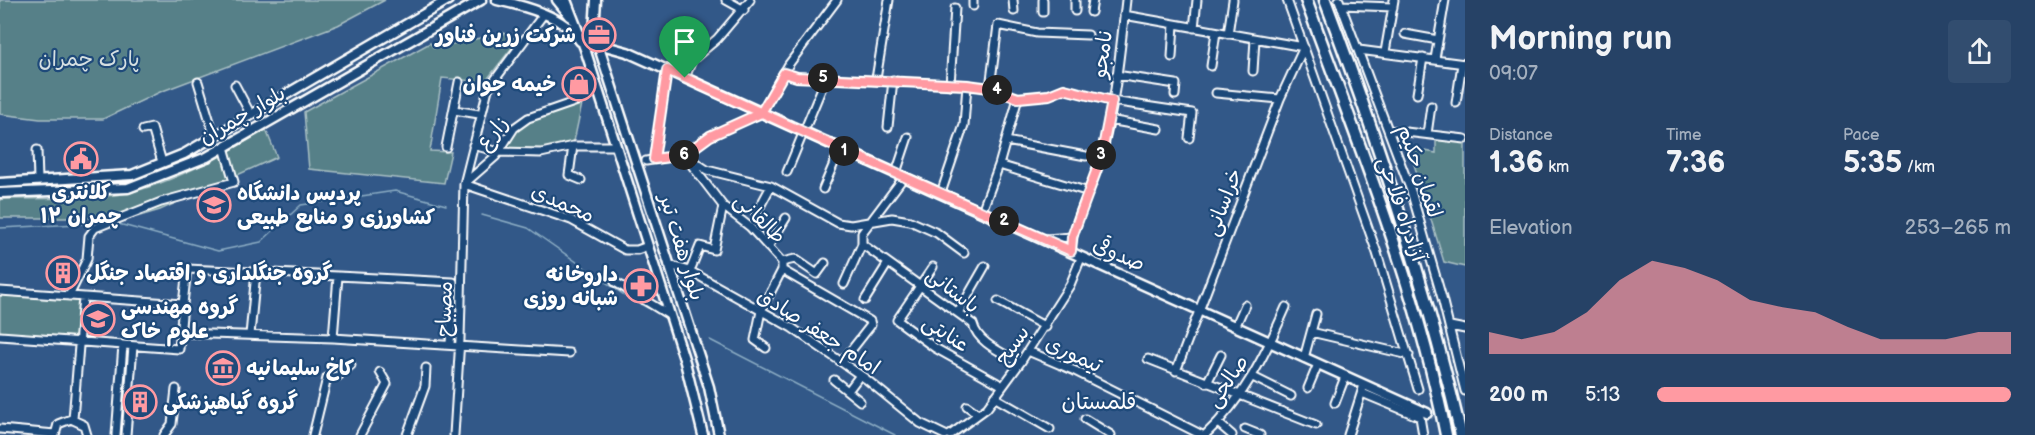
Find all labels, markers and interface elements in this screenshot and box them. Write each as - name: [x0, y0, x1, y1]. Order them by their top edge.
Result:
- pin: [659, 16, 710, 78]
- office icon: شرکت زرین فناور: [581, 17, 617, 53]
- text: Morning run: [1489, 19, 1672, 59]
- button: share: [1948, 20, 2011, 83]
- place label: شرکت زرین فناور: [434, 23, 576, 48]
- icon: arrive: [668, 25, 701, 58]
- street label: نامجو: [1087, 29, 1118, 81]
- park label: پارک چمران: [38, 47, 140, 72]
- text: 09:07: [1489, 62, 1538, 86]
- pin: 5: [808, 63, 838, 93]
- shop icon: خیمه جوان: [561, 66, 597, 102]
- text: 5: [818, 68, 828, 87]
- place label: خیمه جوان: [463, 72, 556, 97]
- pin: 4: [982, 75, 1012, 105]
- text: 4: [992, 80, 1002, 99]
- street label: بلوار چمران: [194, 81, 290, 150]
- street label: زارع: [471, 111, 515, 157]
- street label: لقمان حکیم: [1389, 121, 1447, 222]
- text: Distance: [1489, 126, 1553, 145]
- text: Time: [1666, 126, 1701, 145]
- text: Pace: [1843, 126, 1879, 145]
- pin: 1: [829, 136, 859, 166]
- pin: 6: [669, 140, 699, 170]
- pin: 3: [1086, 140, 1116, 170]
- public building icon: کلانتری ۱۲ چمران: [63, 141, 99, 177]
- text: 1: [841, 141, 847, 160]
- text: 6: [679, 145, 689, 164]
- text: 3: [1096, 145, 1106, 164]
- text: 1.36: [1489, 145, 1544, 181]
- text: 7:36: [1666, 145, 1725, 181]
- text: 5:35: [1843, 145, 1902, 181]
- street label: آزادراه فلاحی: [1371, 154, 1431, 266]
- text: km: [1544, 158, 1569, 177]
- text: /km: [1902, 158, 1935, 177]
- street label: خراسانی: [1199, 165, 1249, 240]
- street label: محمدی: [527, 178, 598, 228]
- place label: کلانتری ۱۲ چمران: [40, 180, 122, 229]
- place label: پردیس دانشگاه کشاورزی و منابع طبیعی: [237, 180, 436, 232]
- school or university icon: پردیس دانشگاه کشاورزی و منابع طبیعی: [196, 187, 232, 223]
- street label: طالقانی: [728, 188, 791, 250]
- street label: بلوار هفت تیر: [653, 189, 710, 304]
- pin: 2: [989, 206, 1019, 236]
- text: 2: [999, 211, 1009, 230]
- text: Elevation: [1489, 216, 1572, 240]
- text: 253–265 m: [1905, 216, 2011, 240]
- street label: صدوقی: [1088, 231, 1149, 278]
- building icon: گروه جنگلداری و اقتصاد جنگل: [45, 255, 81, 291]
- place label: گروه جنگلداری و اقتصاد جنگل: [86, 260, 333, 286]
- place label: داروخانه شبانه روزی: [524, 262, 618, 311]
- street label: باستانی: [920, 262, 984, 320]
- pharmacy icon: داروخانه شبانه روزی: [623, 268, 659, 304]
- street label: مصباح: [431, 281, 459, 337]
- street label: امام جعفر صادق: [751, 282, 885, 383]
- place label: گروه مهندسی علوم خاک: [121, 294, 239, 347]
- school or university icon: گروه مهندسی علوم خاک: [80, 301, 116, 337]
- street label: عنایتی: [917, 309, 974, 358]
- street label: بسیح: [990, 321, 1036, 371]
- street label: تیموری: [1041, 331, 1107, 379]
- museum icon: کاخ سلیمانیه: [205, 350, 241, 386]
- street label: صالحی: [1201, 350, 1255, 413]
- place label: کاخ سلیمانیه: [246, 356, 355, 381]
- text: 200 m: [1489, 383, 1548, 407]
- text: 5:13: [1585, 383, 1621, 407]
- building icon: گروه گیاهپزشکی: [122, 384, 158, 420]
- place label: گروه گیاهپزشکی: [163, 389, 298, 415]
- district label: قلمستان: [1062, 389, 1136, 416]

